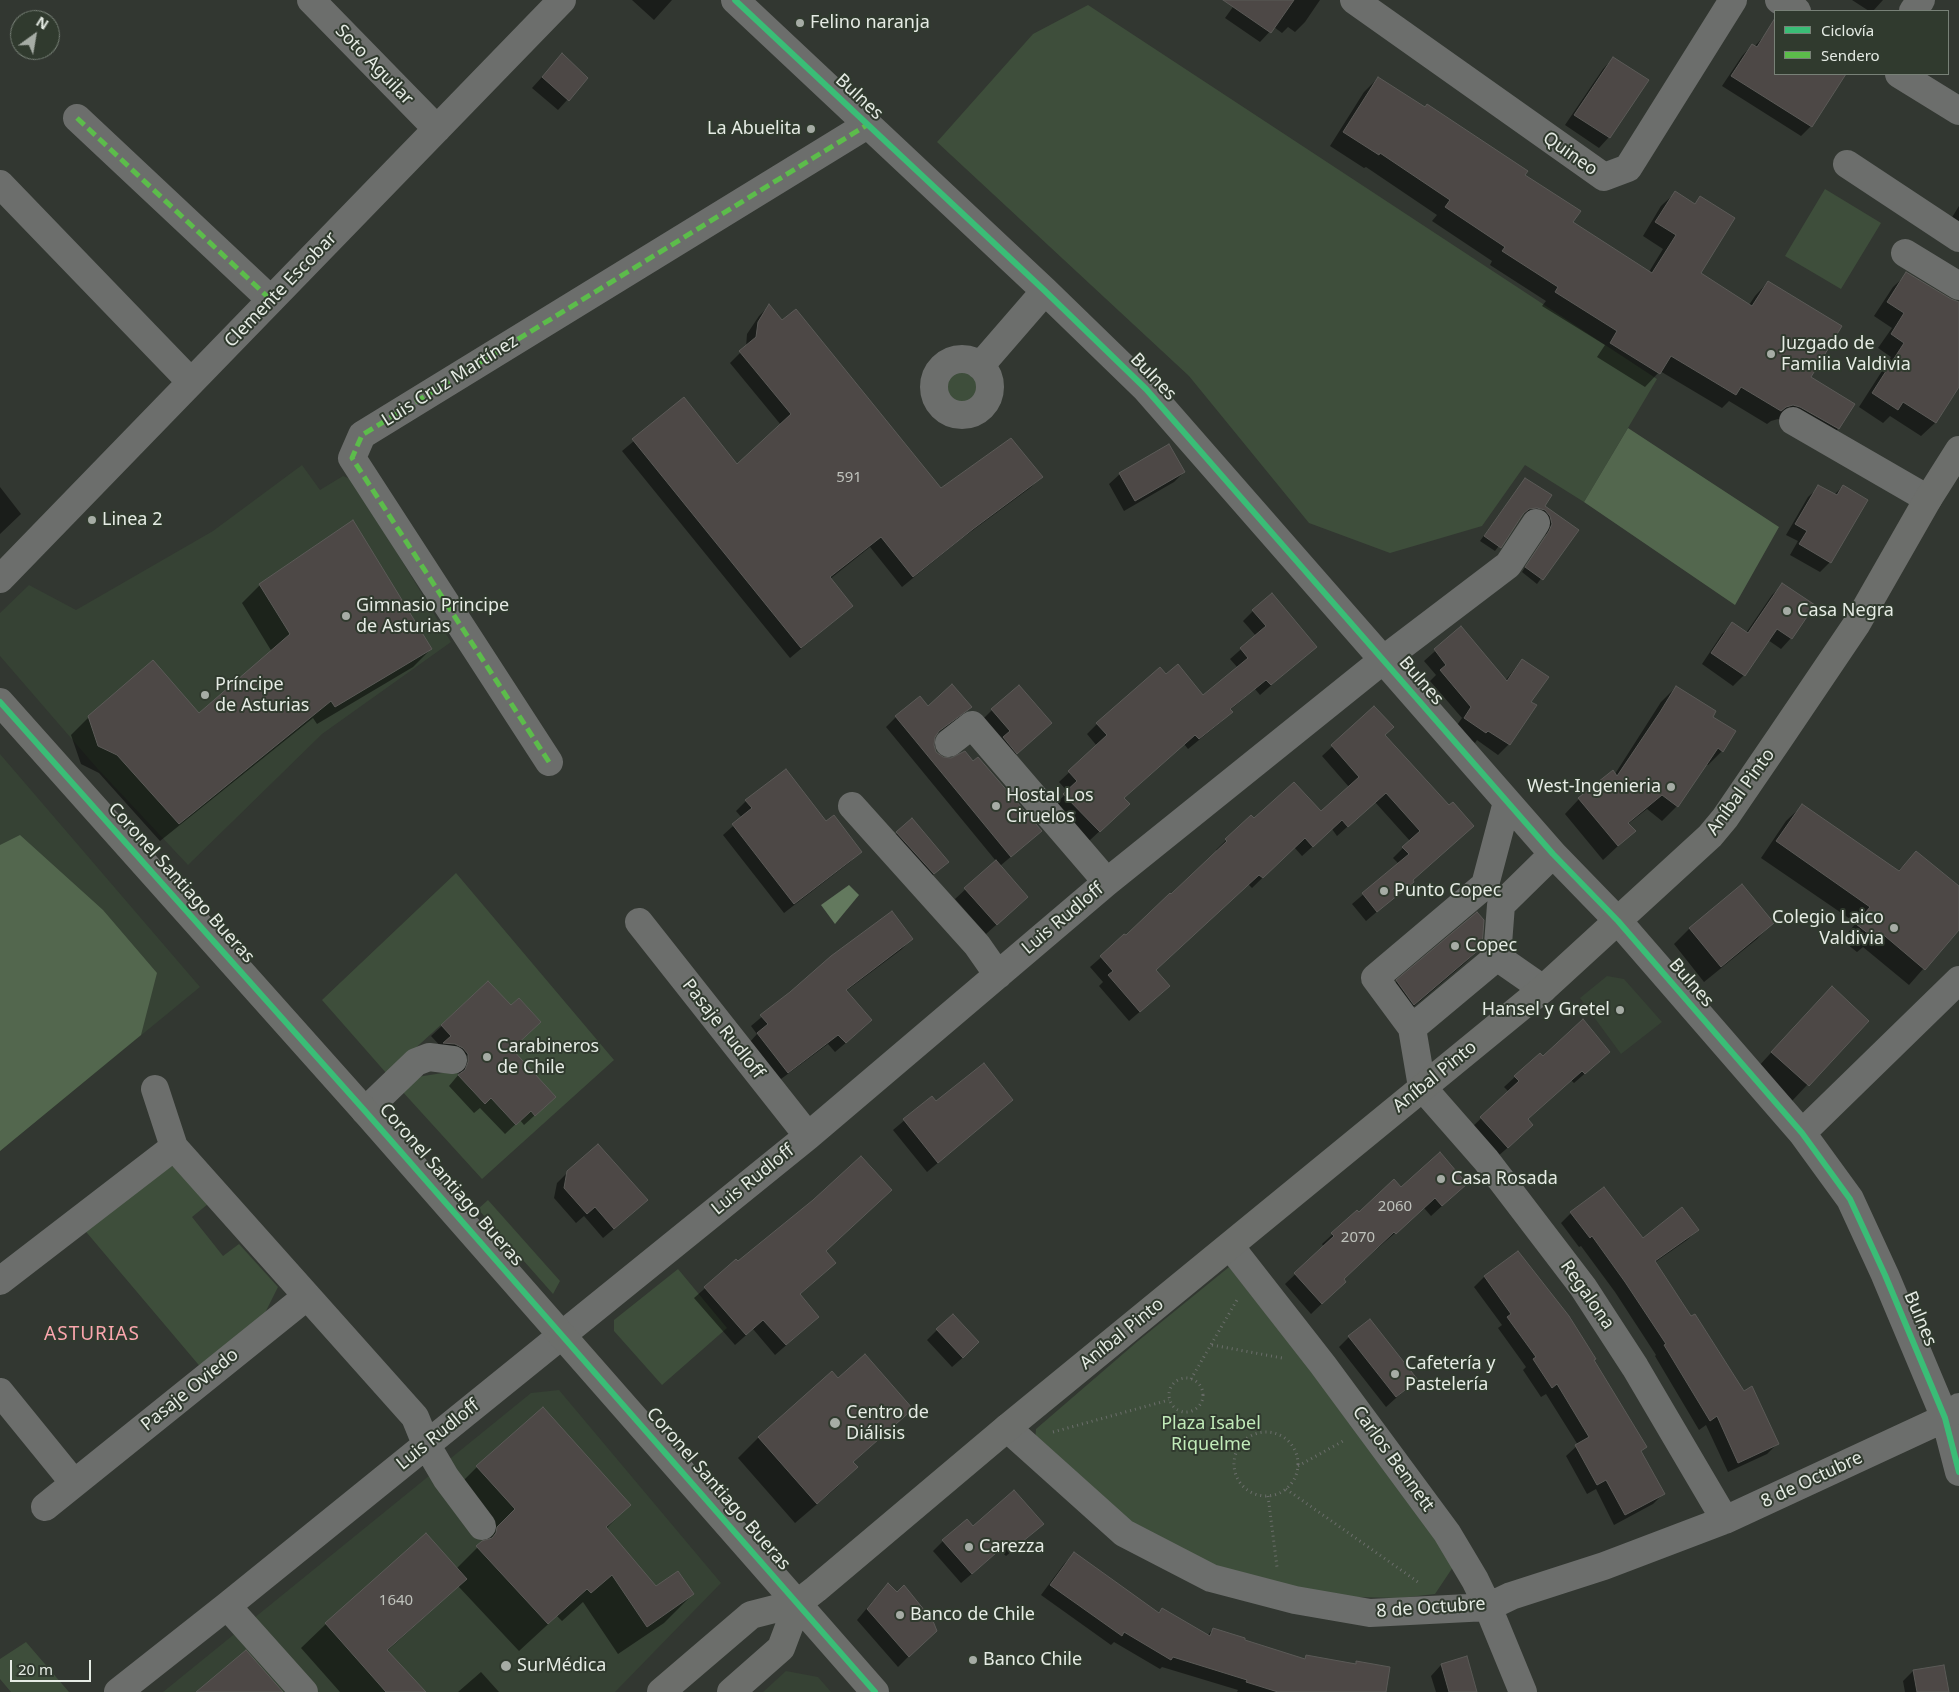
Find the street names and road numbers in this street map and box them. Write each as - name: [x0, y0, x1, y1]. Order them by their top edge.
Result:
- street label: Soto Aguilar: [330, 20, 418, 110]
- street label: Bulnes: [831, 70, 887, 124]
- street label: Quineo: [1538, 127, 1602, 181]
- street label: Clemente Escobar: [220, 228, 342, 352]
- street label: Luis Cruz Martínez: [378, 330, 522, 432]
- street label: Bulnes: [1125, 349, 1181, 405]
- street label: Bulnes: [1394, 652, 1448, 710]
- street label: Aníbal Pinto: [1702, 744, 1780, 840]
- street label: Coronel Santiago Bueras: [103, 798, 259, 968]
- street label: Luis Rudloff: [1018, 879, 1108, 959]
- street label: Bulnes: [1664, 954, 1718, 1012]
- street label: Pasaje Rudloff: [677, 975, 769, 1083]
- street label: Aníbal Pinto: [1389, 1037, 1481, 1117]
- street label: Coronel Santiago Bueras: [374, 1099, 528, 1271]
- street label: Luis Rudloff: [707, 1140, 799, 1220]
- street label: Regalona: [1555, 1256, 1619, 1334]
- street label: Bulnes: [1899, 1288, 1941, 1350]
- street label: Aníbal Pinto: [1076, 1294, 1168, 1374]
- street label: Pasaje Oviedo: [137, 1344, 243, 1436]
- street label: Luis Rudloff: [392, 1395, 484, 1475]
- street label: Carlos Bennett: [1348, 1402, 1438, 1516]
- street label: Coronel Santiago Bueras: [641, 1403, 795, 1575]
- street label: 8 de Octubre: [1758, 1447, 1866, 1513]
- street label: 8 de Octubre: [1376, 1593, 1486, 1623]

